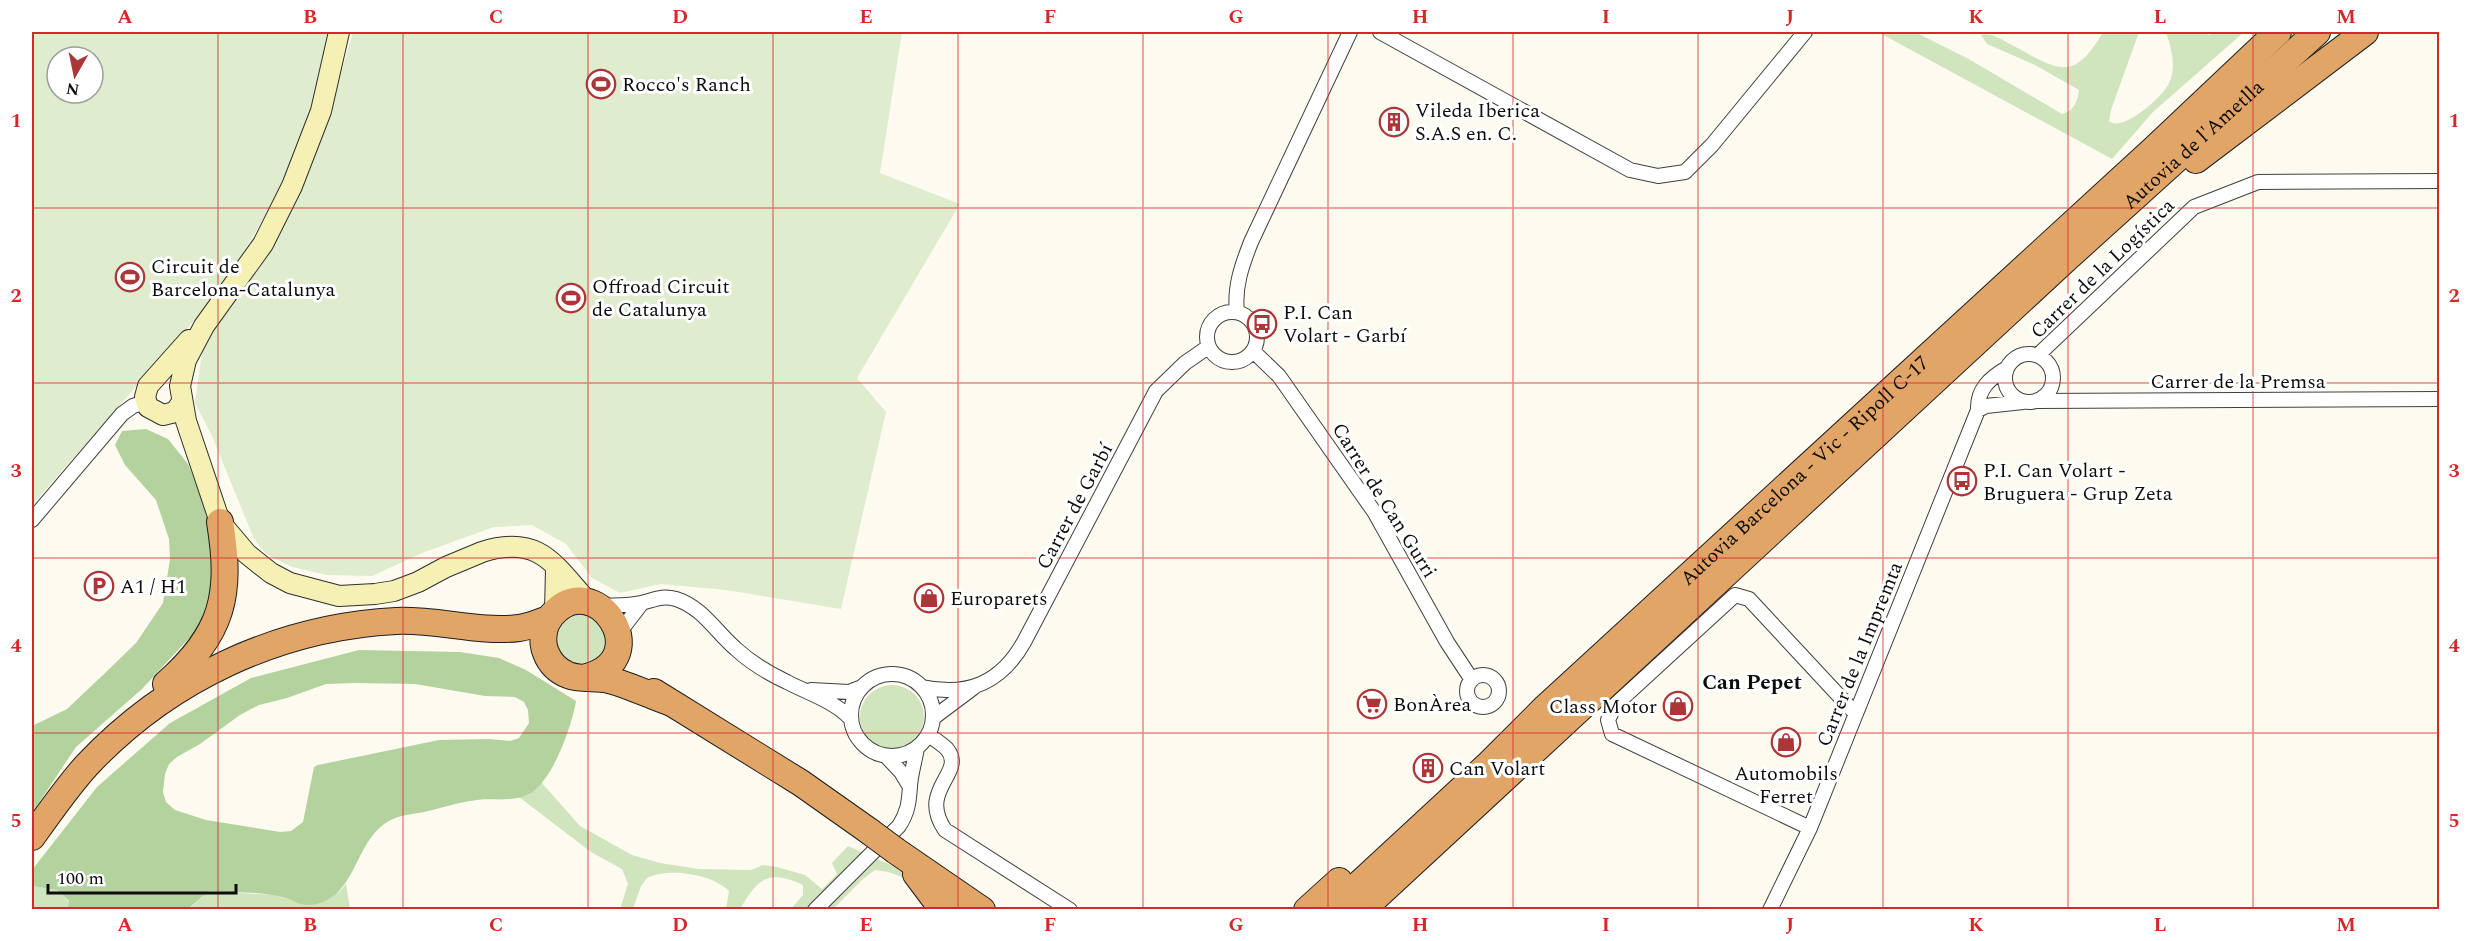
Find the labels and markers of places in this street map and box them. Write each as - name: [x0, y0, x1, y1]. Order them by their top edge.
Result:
- sports icon: Rocco's Ranch: [585, 68, 617, 100]
- place label: Rocco's Ranch: [622, 70, 751, 100]
- place label: Vileda Iberica S.A.S en. C.: [1415, 96, 1540, 149]
- building icon: Vileda Iberica S.A.S en. C.: [1378, 106, 1410, 138]
- place label: Circuit de Barcelona-Catalunya: [151, 252, 335, 305]
- sports icon: Circuit de Barcelona-Catalunya: [114, 261, 146, 293]
- place label: Offroad Circuit de Catalunya: [592, 272, 730, 325]
- sports icon: Offroad Circuit de Catalunya: [555, 282, 587, 314]
- place label: P.I. Can Volart - Garbí: [1283, 298, 1407, 351]
- bus stop icon: P.I. Can Volart - Garbí: [1246, 308, 1278, 340]
- place label: P.I. Can Volart - Bruguera - Grup Zeta: [1983, 456, 2173, 509]
- bus stop icon: P.I. Can Volart - Bruguera - Grup Zeta: [1946, 465, 1978, 497]
- parking icon: A1 / H1: [83, 570, 115, 602]
- place label: A1 / H1: [120, 572, 186, 602]
- shop icon: Europarets: [913, 582, 945, 614]
- place label: Europarets: [950, 584, 1048, 614]
- supermarket icon: BonÀrea: [1356, 688, 1388, 720]
- place label: BonÀrea: [1393, 690, 1472, 720]
- shop icon: Class Motor: [1662, 690, 1694, 722]
- place label: Class Motor: [1549, 692, 1657, 722]
- shop icon: Automobils Ferret: [1770, 726, 1802, 758]
- building icon: Can Volart: [1412, 752, 1444, 784]
- place label: Can Volart: [1449, 754, 1545, 784]
- place label: Automobils Ferret: [1734, 759, 1838, 812]

